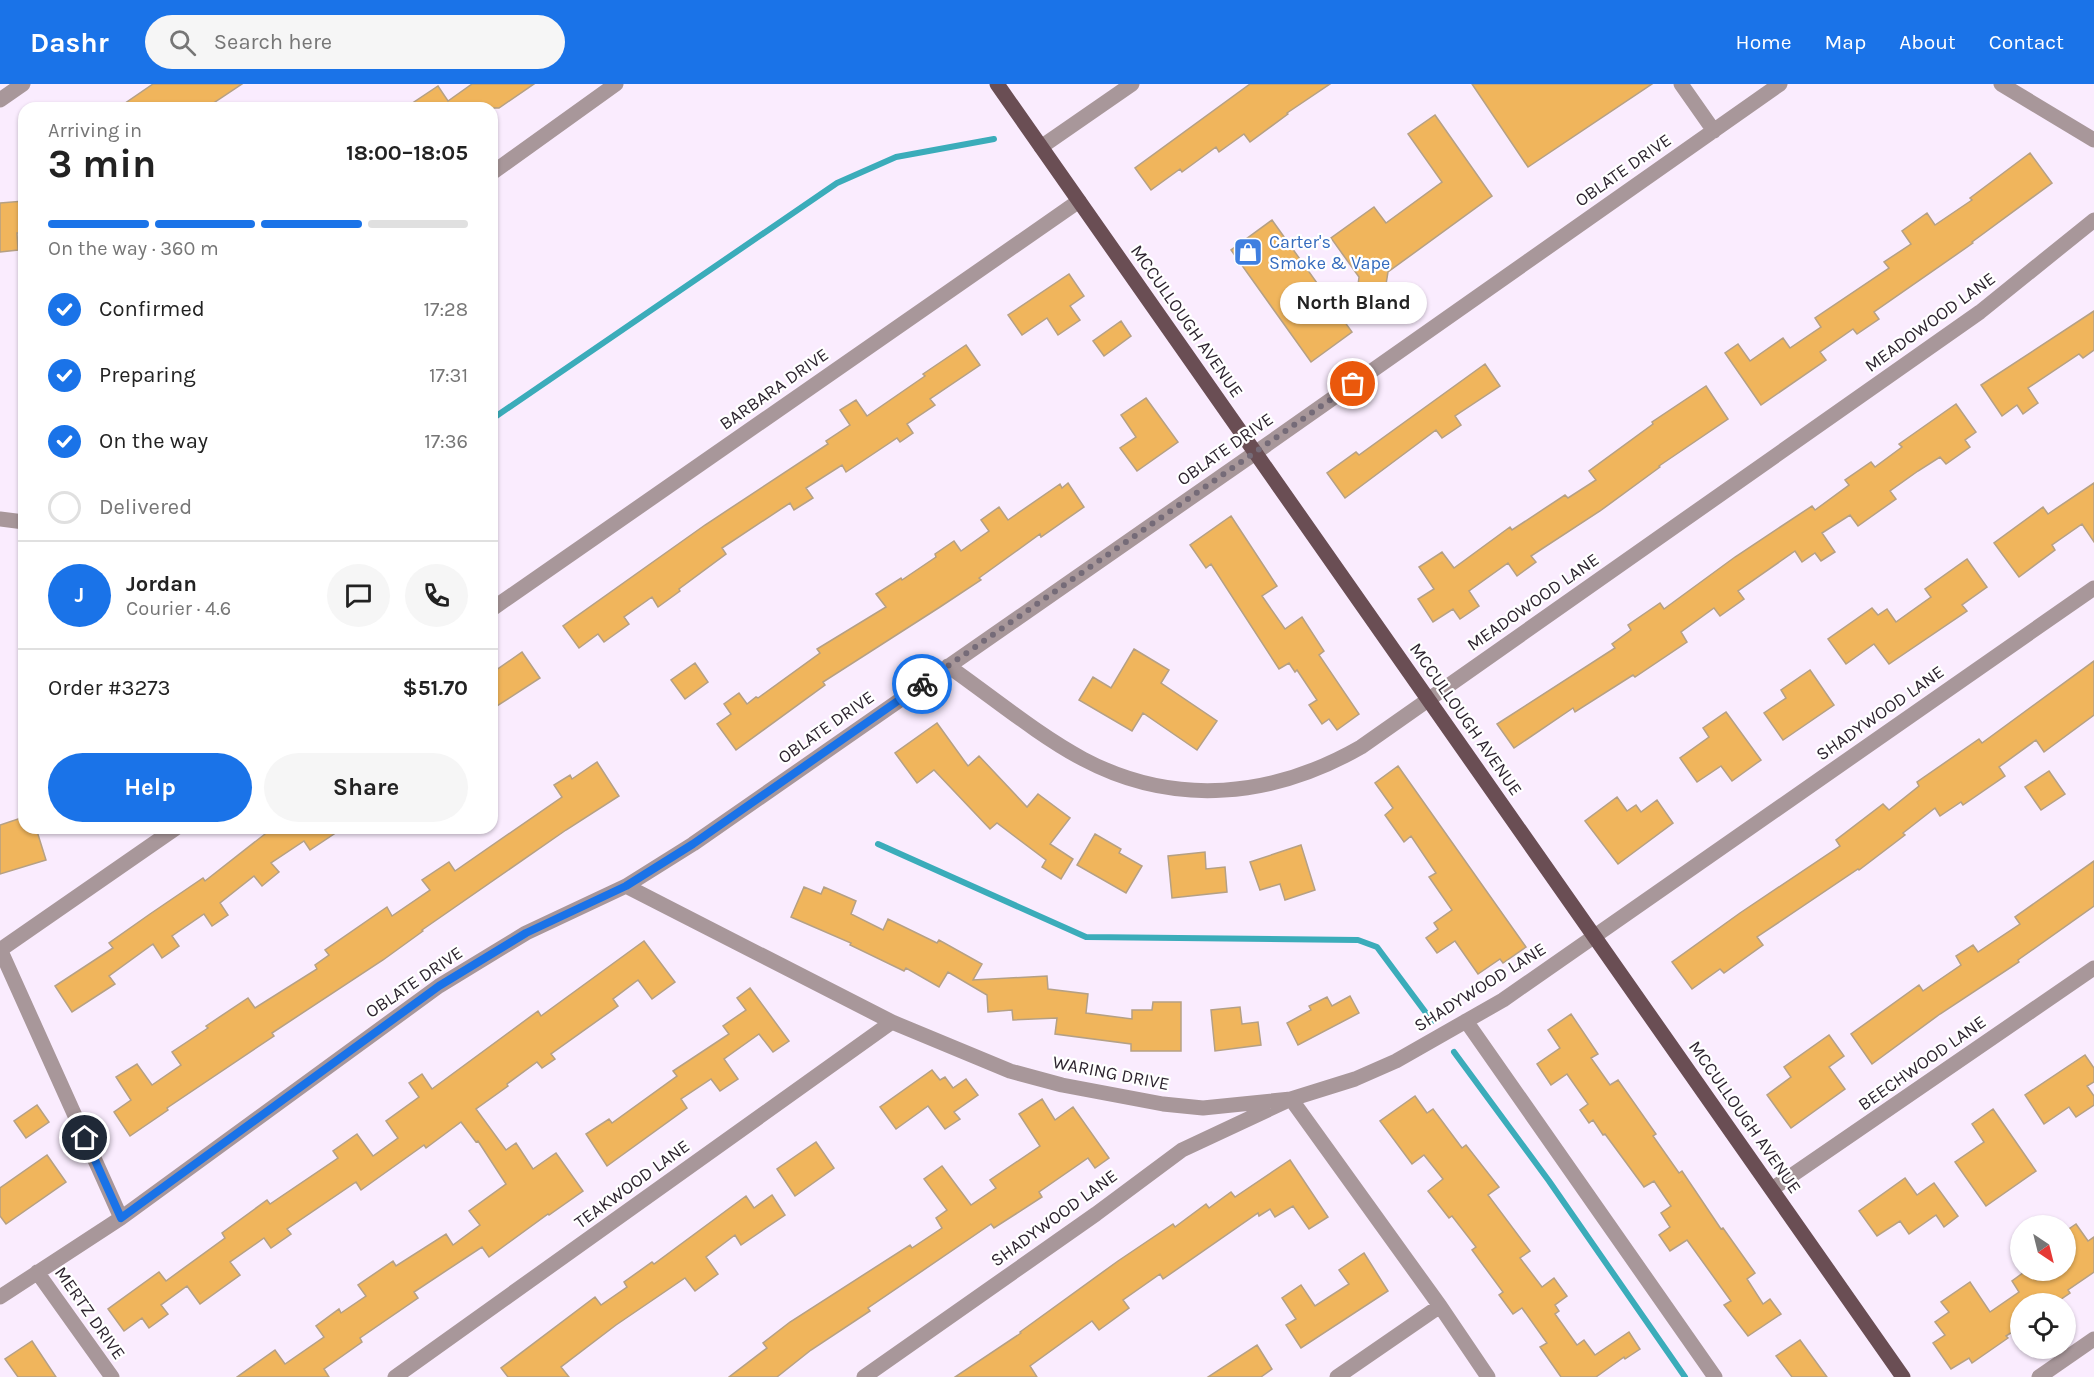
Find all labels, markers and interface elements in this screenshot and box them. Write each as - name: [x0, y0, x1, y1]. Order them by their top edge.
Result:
- search box: [145, 15, 565, 69]
- text: Dashr: [30, 26, 109, 59]
- icon: search: [166, 26, 199, 59]
- text: Search here: [214, 29, 332, 55]
- text: Home: [1736, 30, 1792, 54]
- text: Map: [1825, 30, 1866, 54]
- text: About: [1899, 30, 1956, 54]
- text: Contact: [1989, 30, 2064, 54]
- text: Arriving in: [48, 119, 142, 142]
- street label: OBLATE DRIVE: [1571, 129, 1675, 211]
- text: 18:00–18:05: [346, 140, 468, 166]
- text: 3 min: [48, 141, 156, 187]
- place label: Carter's Smoke & Vape: [1269, 231, 1390, 274]
- shop icon: Carter's Smoke & Vape: [1232, 236, 1264, 268]
- text: On the way · 360 m: [48, 237, 219, 260]
- street label: MCCULLOUGH AVENUE: [1126, 240, 1248, 402]
- street label: MEADOWOOD LANE: [1860, 267, 2000, 377]
- callout: North Bland: [1280, 282, 1426, 324]
- text: North Bland: [1296, 291, 1411, 314]
- icon: check: [48, 293, 81, 326]
- text: Confirmed: [99, 296, 205, 322]
- text: 17:28: [424, 298, 468, 321]
- street label: BARBARA DRIVE: [715, 343, 833, 435]
- pin: [1327, 358, 1378, 409]
- icon: check: [48, 359, 81, 392]
- text: Preparing: [99, 362, 196, 388]
- text: 17:31: [429, 364, 468, 387]
- icon: bag: [1336, 367, 1369, 400]
- street label: OBLATE DRIVE: [1173, 408, 1277, 490]
- icon: check: [48, 425, 81, 458]
- text: On the way: [99, 428, 208, 454]
- text: 17:36: [424, 430, 468, 453]
- text: Delivered: [99, 494, 192, 520]
- street label: MEADOWOOD LANE: [1463, 548, 1603, 656]
- button: chat: [327, 564, 390, 627]
- button: phone: [405, 564, 468, 627]
- text: Jordan: [126, 571, 197, 597]
- text: J: [75, 582, 84, 608]
- text: Courier · 4.6: [126, 597, 231, 620]
- street label: MCCULLOUGH AVENUE: [1405, 638, 1527, 800]
- courier: [892, 654, 952, 714]
- street label: SHADYWOOD LANE: [1812, 661, 1948, 765]
- icon: bike: [906, 668, 939, 701]
- text: Order #3273: [48, 675, 170, 701]
- text: $51.70: [403, 675, 468, 701]
- street label: OBLATE DRIVE: [774, 686, 878, 768]
- button: Help: [48, 753, 252, 822]
- button: Share: [264, 753, 468, 822]
- street label: SHADYWOOD LANE: [1410, 938, 1550, 1036]
- street label: OBLATE DRIVE: [361, 941, 467, 1023]
- street label: BEECHWOOD LANE: [1854, 1011, 1990, 1115]
- street label: MCCULLOUGH AVENUE: [1684, 1036, 1806, 1198]
- street label: WARING DRIVE: [1051, 1051, 1171, 1095]
- pin: [59, 1112, 110, 1163]
- icon: home: [68, 1121, 101, 1154]
- street label: TEAKWOOD LANE: [570, 1135, 694, 1233]
- street label: SHADYWOOD LANE: [986, 1165, 1122, 1271]
- north arrow: [2010, 1215, 2076, 1281]
- map controls: [2010, 1215, 2076, 1359]
- street label: MERTZ DRIVE: [50, 1262, 130, 1364]
- button: locate: [2010, 1293, 2076, 1359]

